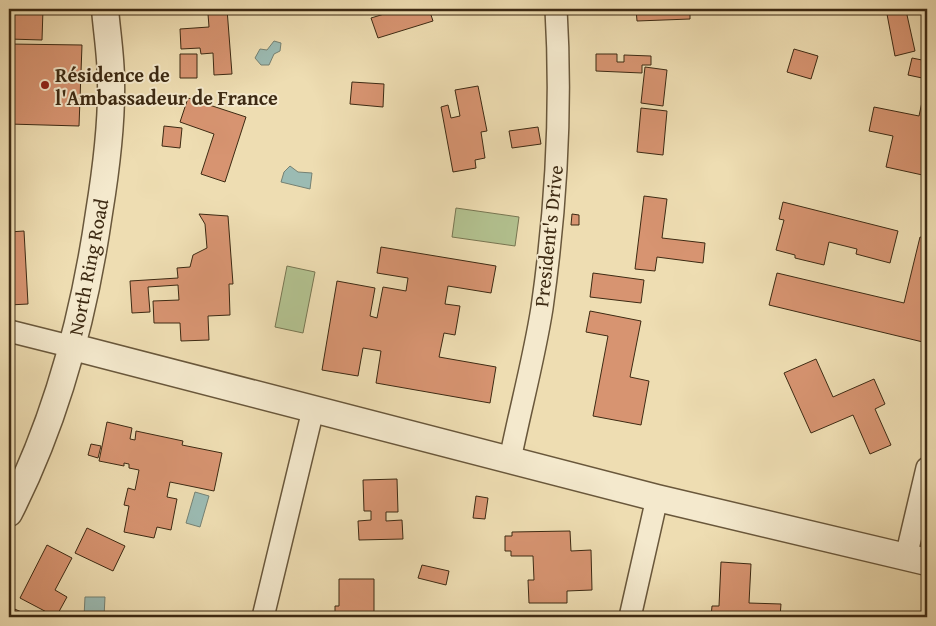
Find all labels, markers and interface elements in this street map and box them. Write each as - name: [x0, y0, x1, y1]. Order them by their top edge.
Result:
- place label: Résidence de l'Ambassadeur de France: [55, 60, 278, 112]
- marker: Résidence de l'Ambassadeur de France: [39, 79, 51, 91]
- street label: President's Drive: [526, 164, 570, 308]
- street label: North Ring Road: [61, 196, 116, 338]

